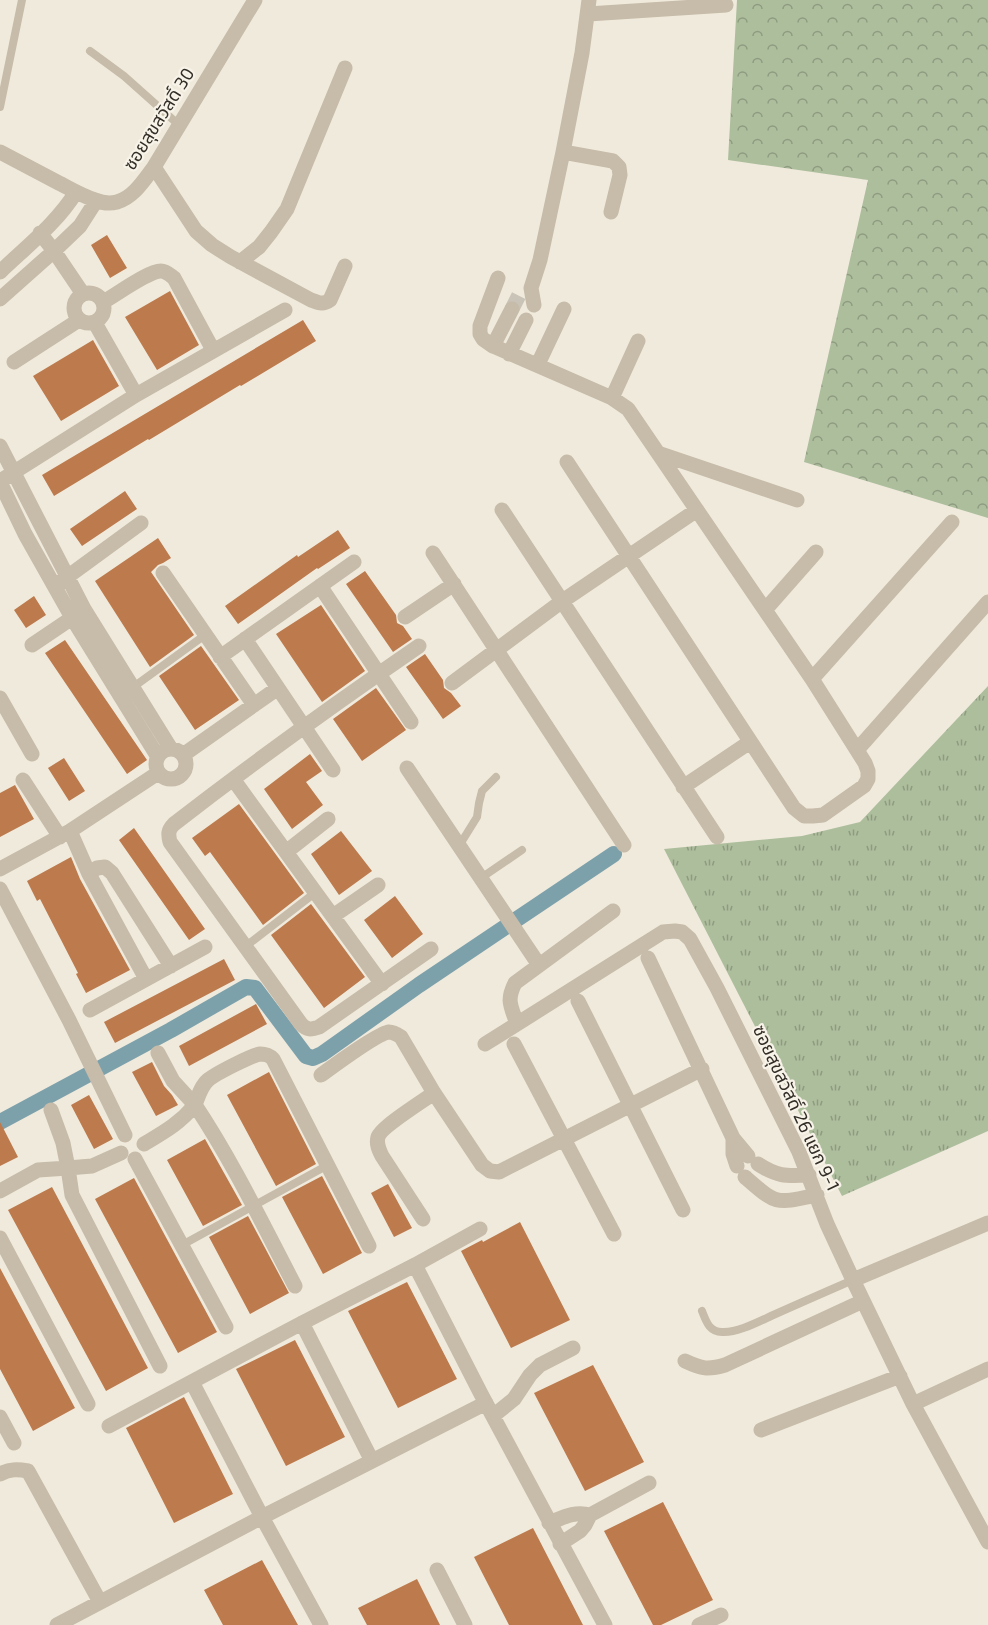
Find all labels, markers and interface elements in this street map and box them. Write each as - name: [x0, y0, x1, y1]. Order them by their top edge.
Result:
- street label: ซอยสุขสวัสดิ์ 30: [118, 63, 199, 174]
- street label: ซอยสุขสวัสดิ์ 26 แยก 9-1: [748, 1021, 845, 1194]

